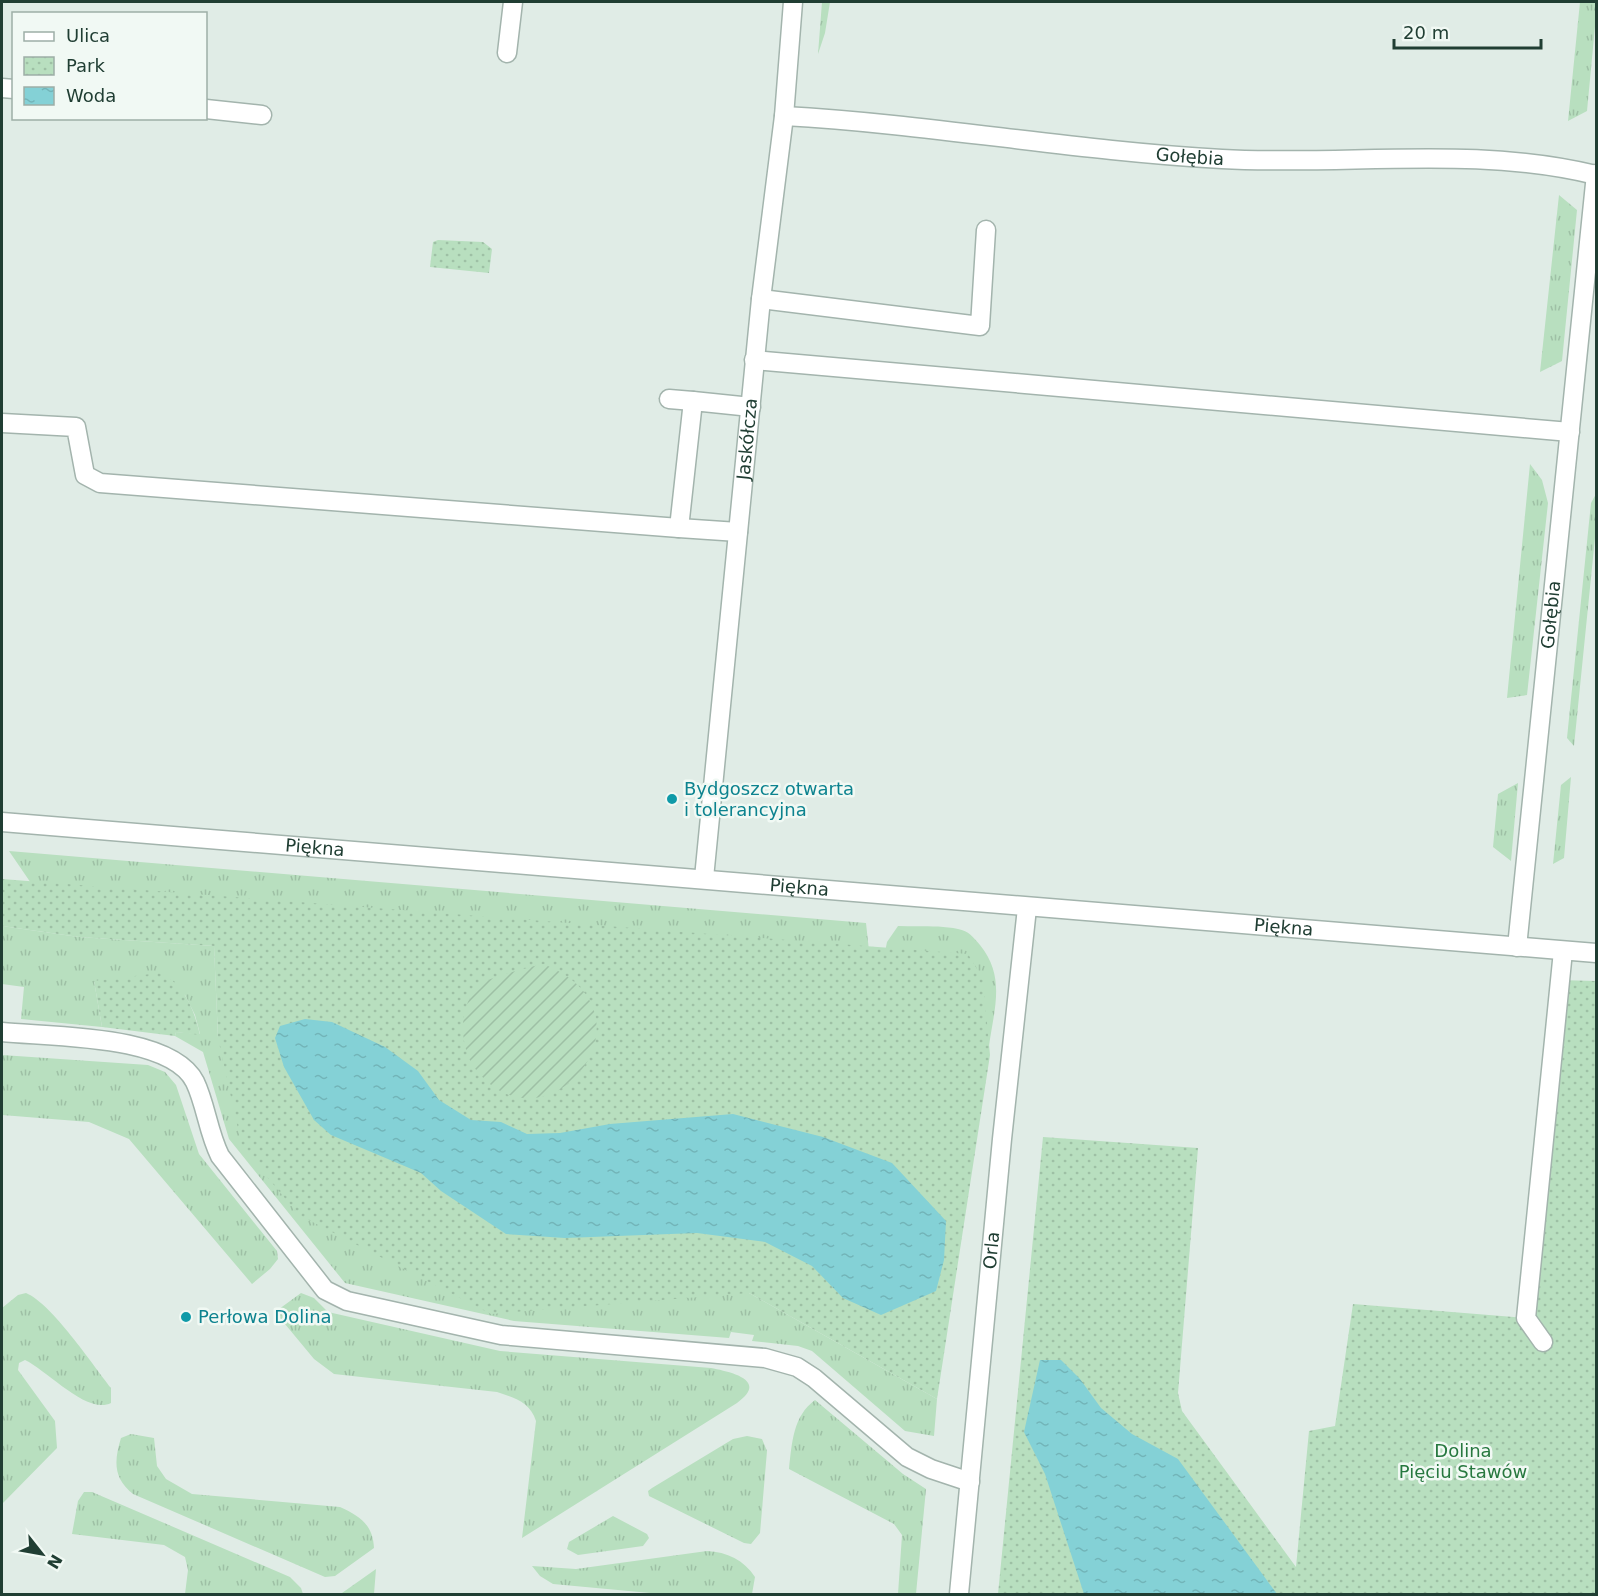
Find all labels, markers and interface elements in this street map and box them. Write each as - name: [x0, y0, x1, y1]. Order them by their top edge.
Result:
- legend: [12, 12, 207, 120]
- scale bar: [1394, 12, 1541, 50]
- text: 20 m: [1403, 22, 1449, 43]
- text: Ulica: [66, 25, 110, 46]
- text: Park: [66, 55, 105, 76]
- text: Woda: [66, 85, 116, 106]
- street label: Gołębia: [1155, 143, 1225, 169]
- street label: Jaskółcza: [732, 397, 761, 482]
- street label: Gołębia: [1537, 579, 1564, 650]
- place label: Bydgoszcz otwarta i tolerancyjna: [684, 778, 854, 820]
- marker: Bydgoszcz otwarta i tolerancyjna: [665, 792, 679, 806]
- street label: Piękna: [284, 834, 345, 860]
- street label: Piękna: [769, 874, 830, 900]
- street label: Piękna: [1253, 914, 1314, 940]
- street label: Orla: [979, 1231, 1003, 1270]
- place label: Perłowa Dolina: [198, 1306, 332, 1327]
- marker: Perłowa Dolina: [179, 1310, 193, 1324]
- park label: Dolina Pięciu Stawów: [1399, 1440, 1527, 1482]
- north arrow: [12, 1524, 72, 1584]
- text: N: [43, 1551, 66, 1572]

